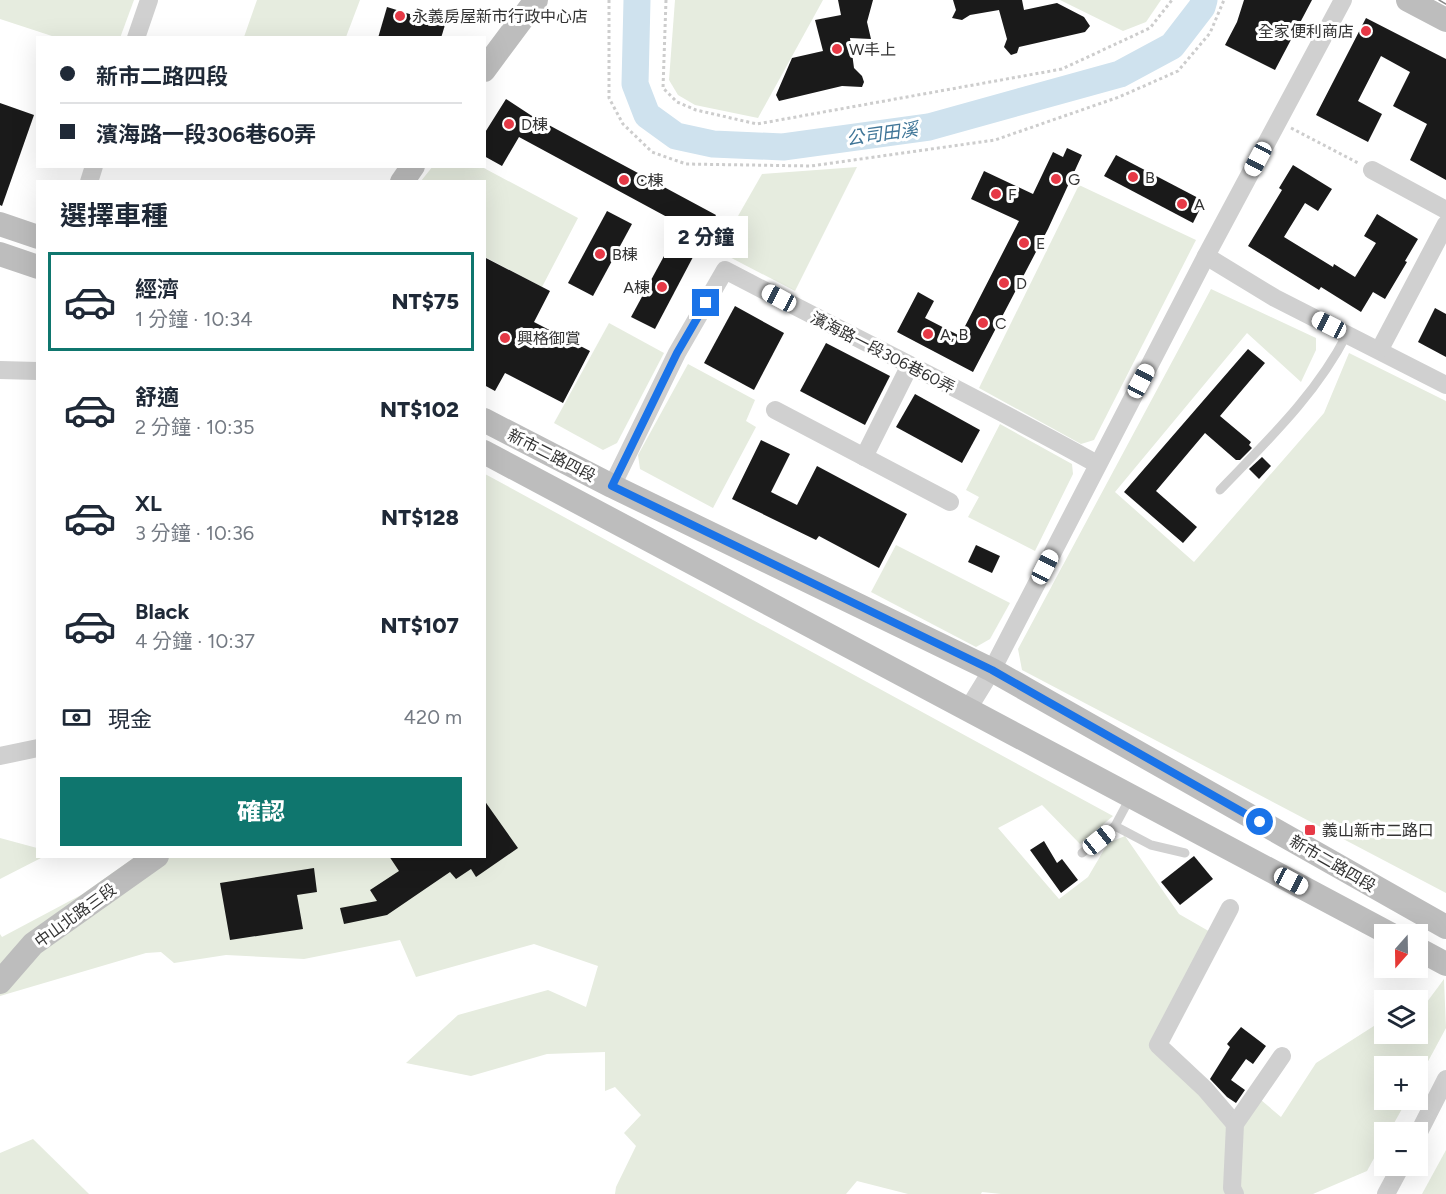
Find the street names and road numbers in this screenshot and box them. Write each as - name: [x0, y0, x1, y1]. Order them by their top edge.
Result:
- street label: 濱海路一段306巷60弄: [807, 308, 958, 397]
- street label: 新市二路四段: [505, 425, 599, 486]
- street label: 新市二路四段: [1286, 831, 1379, 896]
- street label: 中山北路三段: [31, 880, 120, 951]

